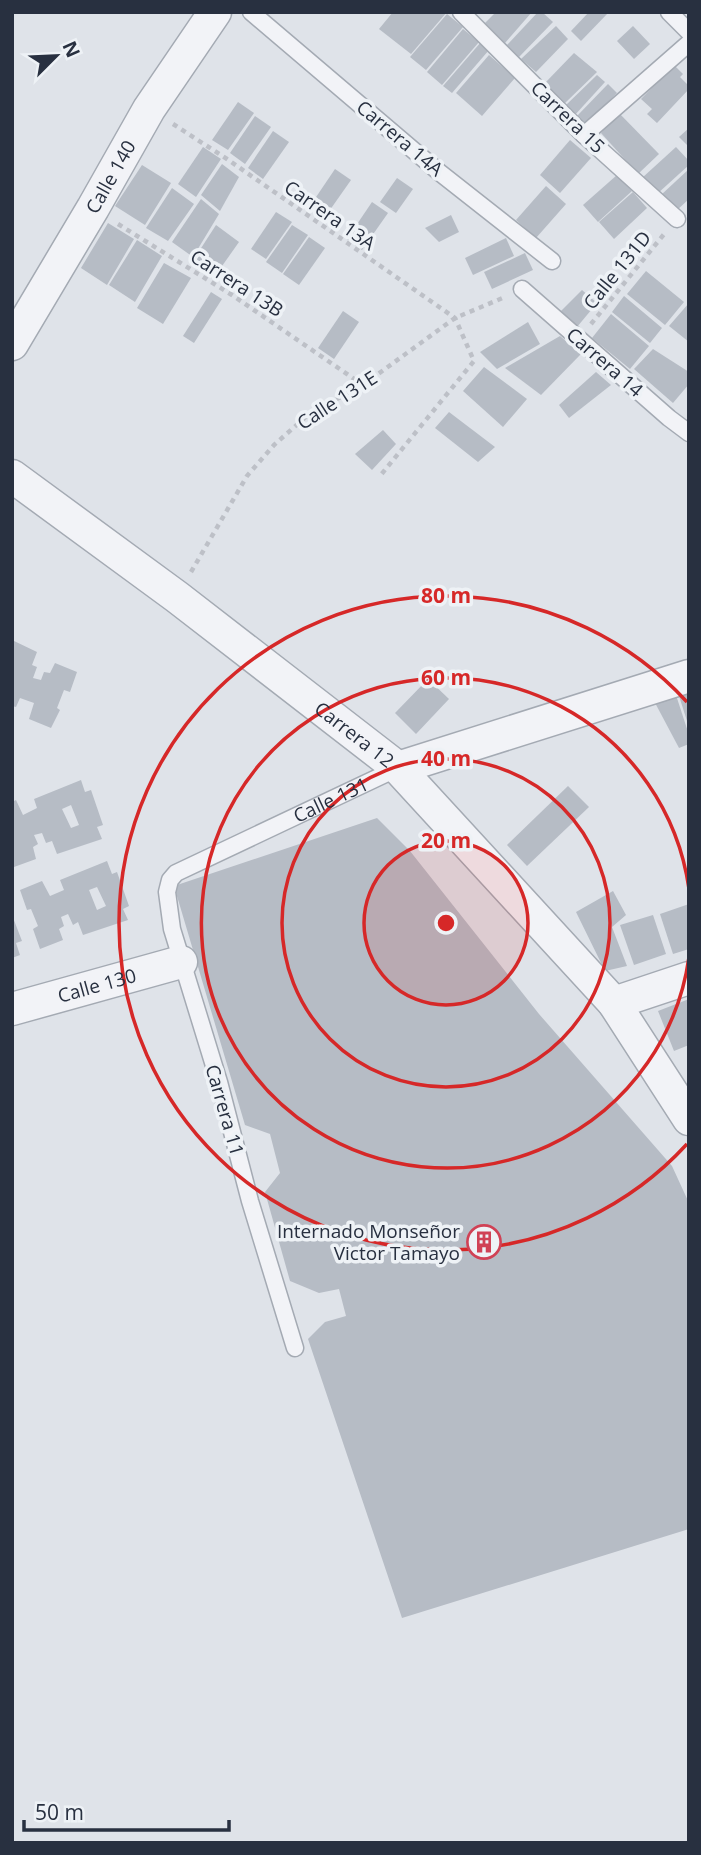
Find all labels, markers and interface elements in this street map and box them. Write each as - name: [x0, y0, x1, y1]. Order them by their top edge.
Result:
- north arrow: [21, 21, 91, 91]
- text: N: [57, 37, 87, 61]
- street label: Carrera 15: [525, 75, 611, 159]
- street label: Carrera 14A: [351, 94, 449, 182]
- street label: Calle 140: [79, 136, 142, 218]
- street label: Carrera 13A: [279, 174, 381, 256]
- street label: Calle 131D: [577, 225, 657, 315]
- street label: Carrera 13B: [185, 243, 289, 323]
- street label: Carrera 14: [561, 321, 649, 403]
- street label: Calle 131E: [292, 364, 382, 436]
- text: 80 m: [421, 581, 471, 609]
- text: 60 m: [421, 663, 471, 691]
- street label: Carrera 12: [309, 695, 399, 773]
- text: 40 m: [421, 744, 471, 772]
- street label: Calle 131: [289, 771, 373, 829]
- text: 20 m: [421, 826, 471, 854]
- centre of rings: [434, 911, 458, 935]
- street label: Calle 130: [55, 962, 139, 1009]
- street label: Carrera 11: [200, 1061, 250, 1159]
- place label: Internado Monseñor Victor Tamayo: [277, 1218, 460, 1266]
- building icon: Internado Monseñor Victor Tamayo: [465, 1223, 503, 1261]
- scale bar: [24, 1788, 229, 1832]
- text: 50 m: [35, 1798, 84, 1826]

